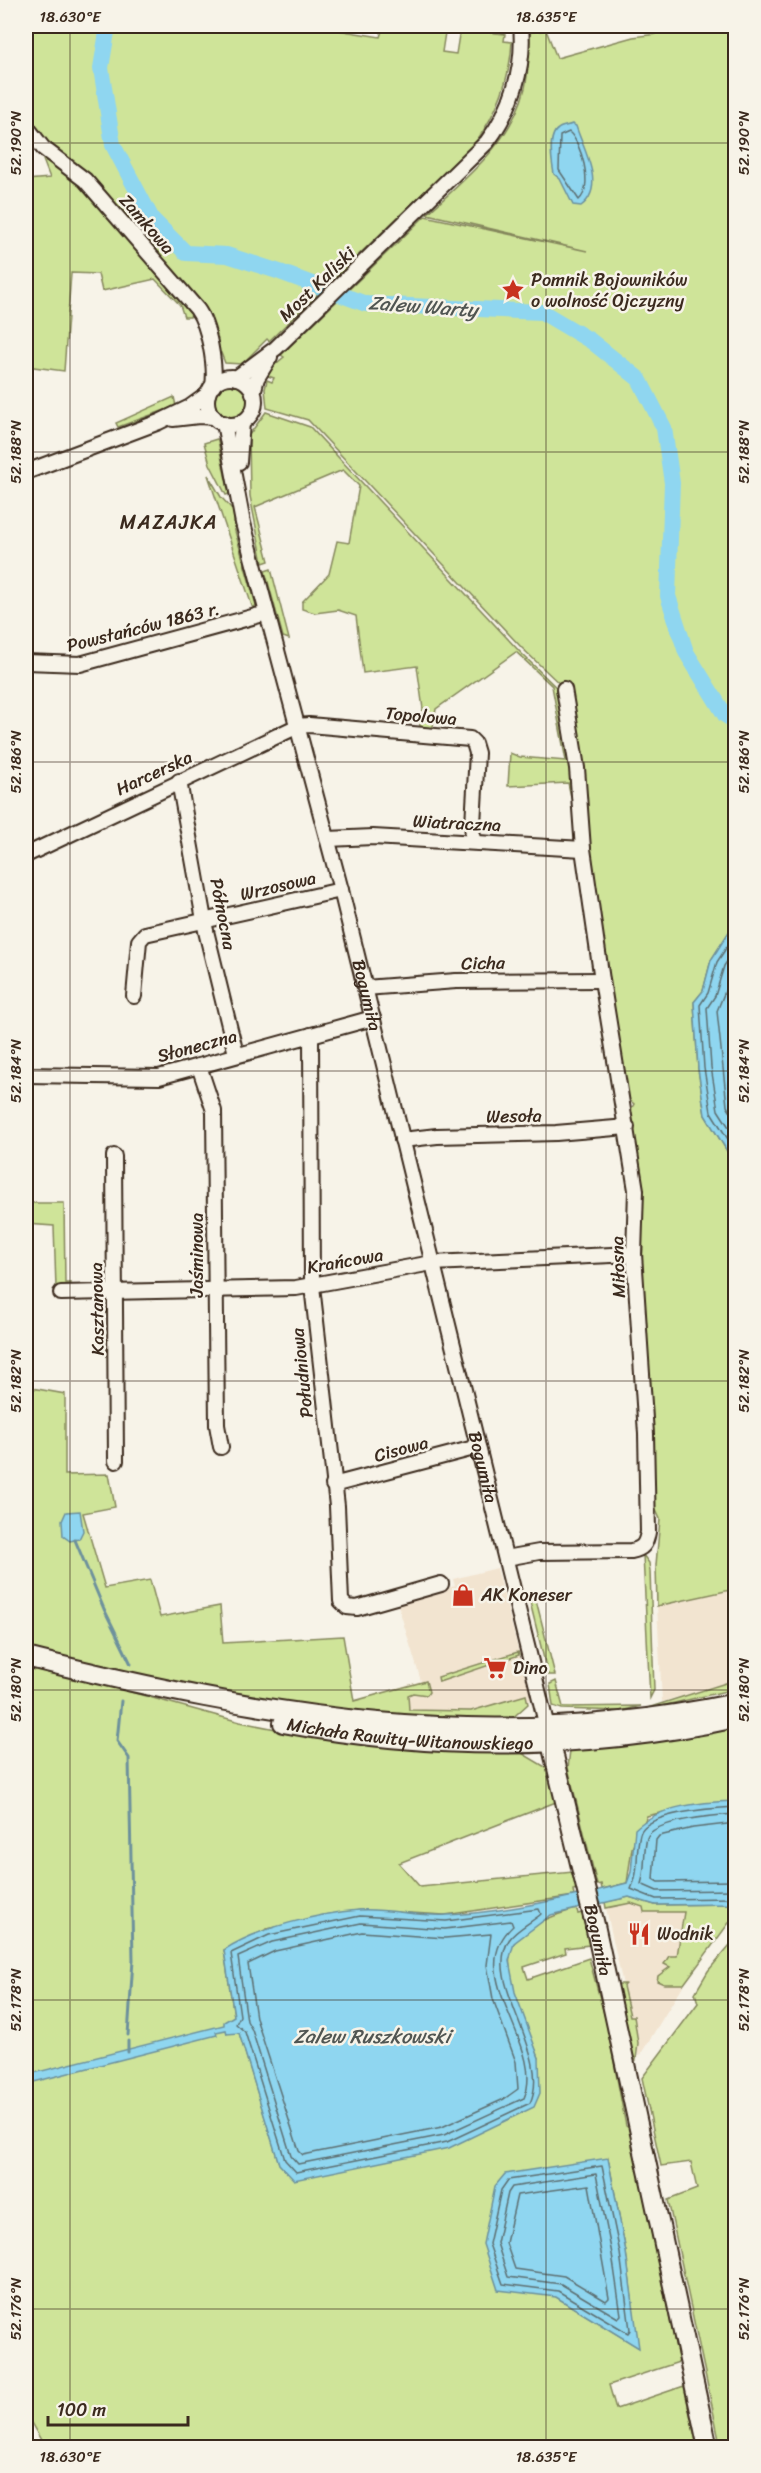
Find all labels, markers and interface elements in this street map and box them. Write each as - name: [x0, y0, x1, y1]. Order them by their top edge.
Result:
- text: 18.630°E: [40, 4, 102, 30]
- text: 18.635°E: [516, 4, 578, 30]
- text: 52.190°N: [3, 110, 29, 175]
- text: 52.190°N: [731, 110, 757, 175]
- street label: Zamkowa: [111, 186, 183, 262]
- street label: Most Kaliski: [271, 238, 364, 329]
- place label: Pomnik Bojowników o wolność Ojczyzny: [531, 264, 688, 317]
- place icon: Pomnik Bojowników o wolność Ojczyzny: [500, 277, 526, 303]
- water label: Zalew Warty: [367, 285, 481, 328]
- text: 52.188°N: [3, 420, 29, 484]
- text: 52.188°N: [731, 420, 757, 484]
- district label: MAZAJKA: [120, 505, 218, 540]
- street label: Powstańców 1863 r.: [63, 593, 223, 661]
- street label: Topolowa: [384, 697, 458, 735]
- text: 52.186°N: [3, 730, 29, 794]
- text: 52.186°N: [731, 730, 757, 794]
- street label: Harcerska: [110, 741, 198, 805]
- street label: Wiatraczna: [412, 805, 502, 841]
- street label: Wrzosowa: [237, 862, 319, 910]
- street label: Północna: [200, 875, 246, 954]
- street label: Cicha: [461, 947, 506, 979]
- street label: Bogumiła: [343, 956, 391, 1034]
- street label: Słoneczna: [153, 1020, 241, 1072]
- text: 52.184°N: [3, 1038, 29, 1103]
- text: 52.184°N: [731, 1038, 757, 1103]
- street label: Wesoła: [486, 1100, 542, 1132]
- street label: Jaśminowa: [181, 1213, 213, 1298]
- street label: Miłosna: [601, 1236, 635, 1298]
- street label: Krańcowa: [304, 1239, 386, 1283]
- street label: Kasztanowa: [80, 1262, 114, 1356]
- street label: Południowa: [281, 1325, 323, 1420]
- text: 52.182°N: [3, 1349, 29, 1413]
- text: 52.182°N: [731, 1349, 757, 1413]
- street label: Cisowa: [370, 1426, 432, 1472]
- street label: Bogumiła: [459, 1428, 507, 1506]
- place label: AK Koneser: [480, 1579, 573, 1611]
- shop icon: AK Koneser: [450, 1582, 476, 1608]
- place label: Dino: [513, 1652, 548, 1684]
- supermarket icon: Dino: [482, 1655, 508, 1681]
- text: 52.180°N: [3, 1657, 29, 1722]
- text: 52.180°N: [731, 1657, 757, 1722]
- street label: Michała Rawity-Witanowskiego: [285, 1708, 534, 1759]
- street label: Bogumiła: [574, 1901, 622, 1979]
- place label: Wodnik: [657, 1918, 714, 1950]
- restaurant icon: Wodnik: [626, 1921, 652, 1947]
- text: 52.178°N: [3, 1968, 29, 2032]
- text: 52.178°N: [731, 1968, 757, 2032]
- water label: Zalew Ruszkowski: [294, 2019, 455, 2054]
- text: 52.176°N: [3, 2277, 29, 2340]
- text: 52.176°N: [731, 2277, 757, 2340]
- scale bar: [48, 2389, 188, 2427]
- text: 100 m: [57, 2394, 106, 2426]
- text: 18.630°E: [40, 2444, 102, 2470]
- text: 18.635°E: [516, 2444, 578, 2470]

